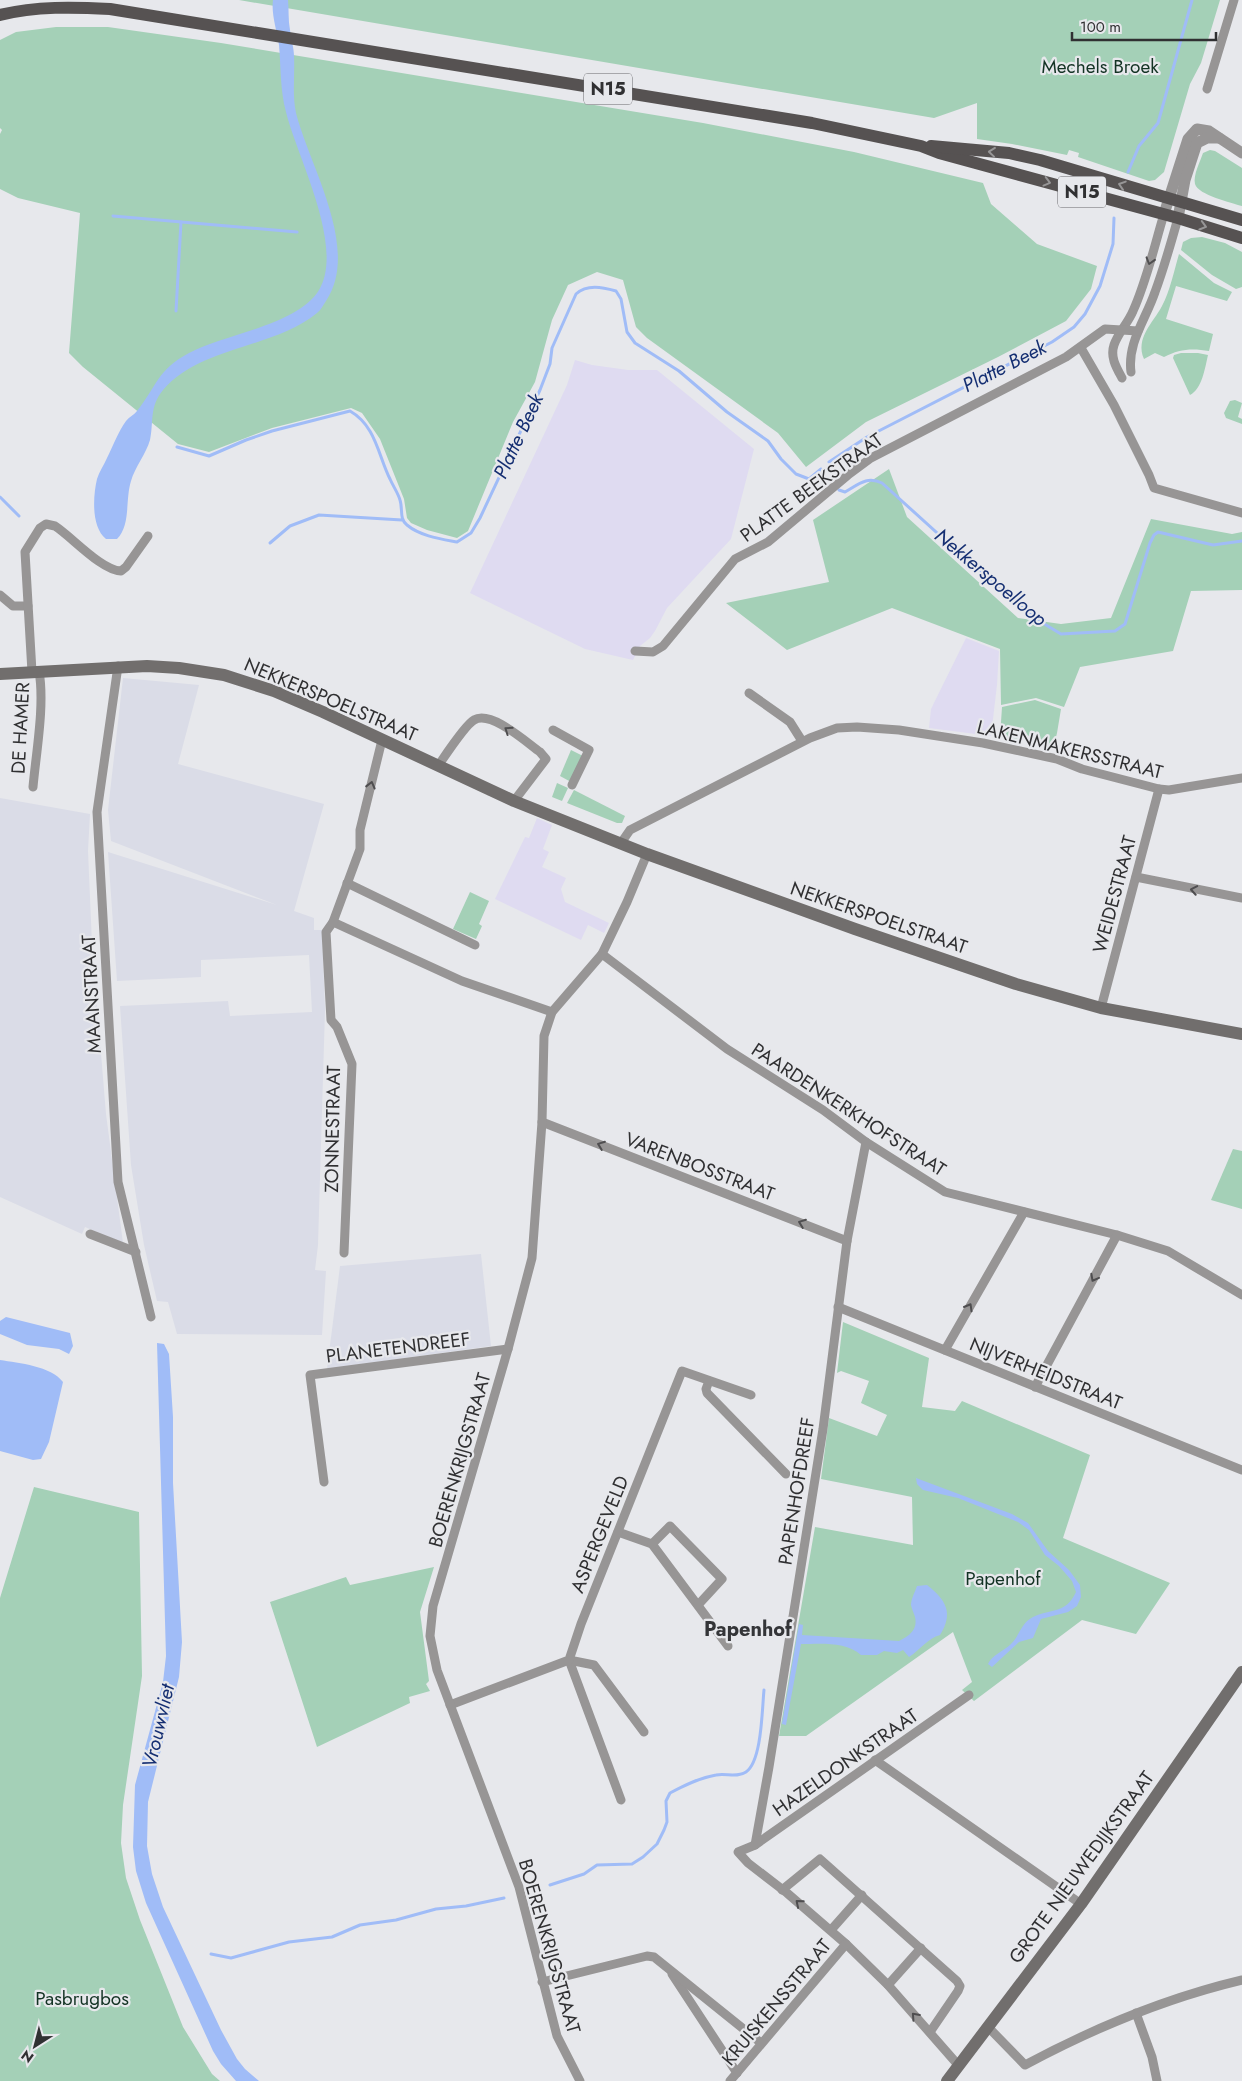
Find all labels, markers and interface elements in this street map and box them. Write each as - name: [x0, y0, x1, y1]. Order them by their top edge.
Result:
- scale bar: [1072, 10, 1216, 42]
- text: 100 m: [1080, 16, 1121, 38]
- park label: Mechels Broek: [1041, 53, 1159, 80]
- road number: N15: [584, 74, 632, 105]
- one-way arrow: [988, 147, 996, 158]
- road number: N15: [1058, 176, 1106, 208]
- one-way arrow: [1043, 177, 1051, 187]
- one-way arrow: [1119, 180, 1127, 190]
- one-way arrow: [1198, 221, 1207, 231]
- one-way arrow: [1146, 256, 1156, 265]
- water label: Platte Beek: [957, 332, 1053, 400]
- water label: Platte Beek: [486, 388, 551, 484]
- street label: PLATTE BEEKSTRAAT: [734, 426, 888, 548]
- water label: Nekkerspoelloop: [928, 522, 1053, 633]
- street label: NEKKERSPOELSTRAAT: [240, 651, 422, 748]
- street label: DE HAMER: [5, 681, 36, 775]
- street label: LAKENMAKERSSTRAAT: [974, 713, 1166, 786]
- one-way arrow: [504, 727, 514, 736]
- one-way arrow: [365, 781, 376, 790]
- street label: WEIDESTRAAT: [1086, 832, 1143, 956]
- street label: NEKKERSPOELSTRAAT: [787, 874, 971, 961]
- one-way arrow: [1190, 885, 1198, 895]
- street label: MAANSTRAAT: [75, 934, 108, 1054]
- street label: PAARDENKERKHOFSTRAAT: [746, 1036, 951, 1183]
- street label: ZONNESTRAAT: [318, 1065, 347, 1193]
- street label: VARENBOSSTRAAT: [621, 1126, 779, 1207]
- one-way arrow: [597, 1141, 606, 1152]
- one-way arrow: [798, 1219, 807, 1229]
- one-way arrow: [1090, 1273, 1100, 1282]
- one-way arrow: [963, 1304, 973, 1313]
- street label: PLANETENDREEF: [324, 1325, 472, 1370]
- street label: NIJVERHEIDSTRAAT: [966, 1331, 1126, 1416]
- street label: BOERENKRIJGSTRAAT: [422, 1370, 497, 1550]
- street label: PAPENHOFDREEF: [771, 1415, 822, 1567]
- street label: ASPERGEVELD: [564, 1472, 635, 1597]
- park label: Papenhof: [965, 1565, 1041, 1592]
- district label: Papenhof: [704, 1615, 793, 1644]
- water label: Vrouwvliet: [135, 1680, 182, 1771]
- street label: HAZELDONKSTRAAT: [767, 1702, 924, 1823]
- street label: GROTE NIEUWEDIJKSTRAAT: [1002, 1766, 1161, 1969]
- street label: BOERENKRIJGSTRAAT: [512, 1856, 587, 2037]
- one-way arrow: [796, 1900, 805, 1908]
- street label: KRUISKENSSTRAAT: [715, 1933, 838, 2071]
- park label: Pasbrugbos: [35, 1985, 129, 2012]
- one-way arrow: [912, 2012, 921, 2021]
- north arrow: [10, 2021, 60, 2071]
- text: N: [17, 2045, 38, 2068]

